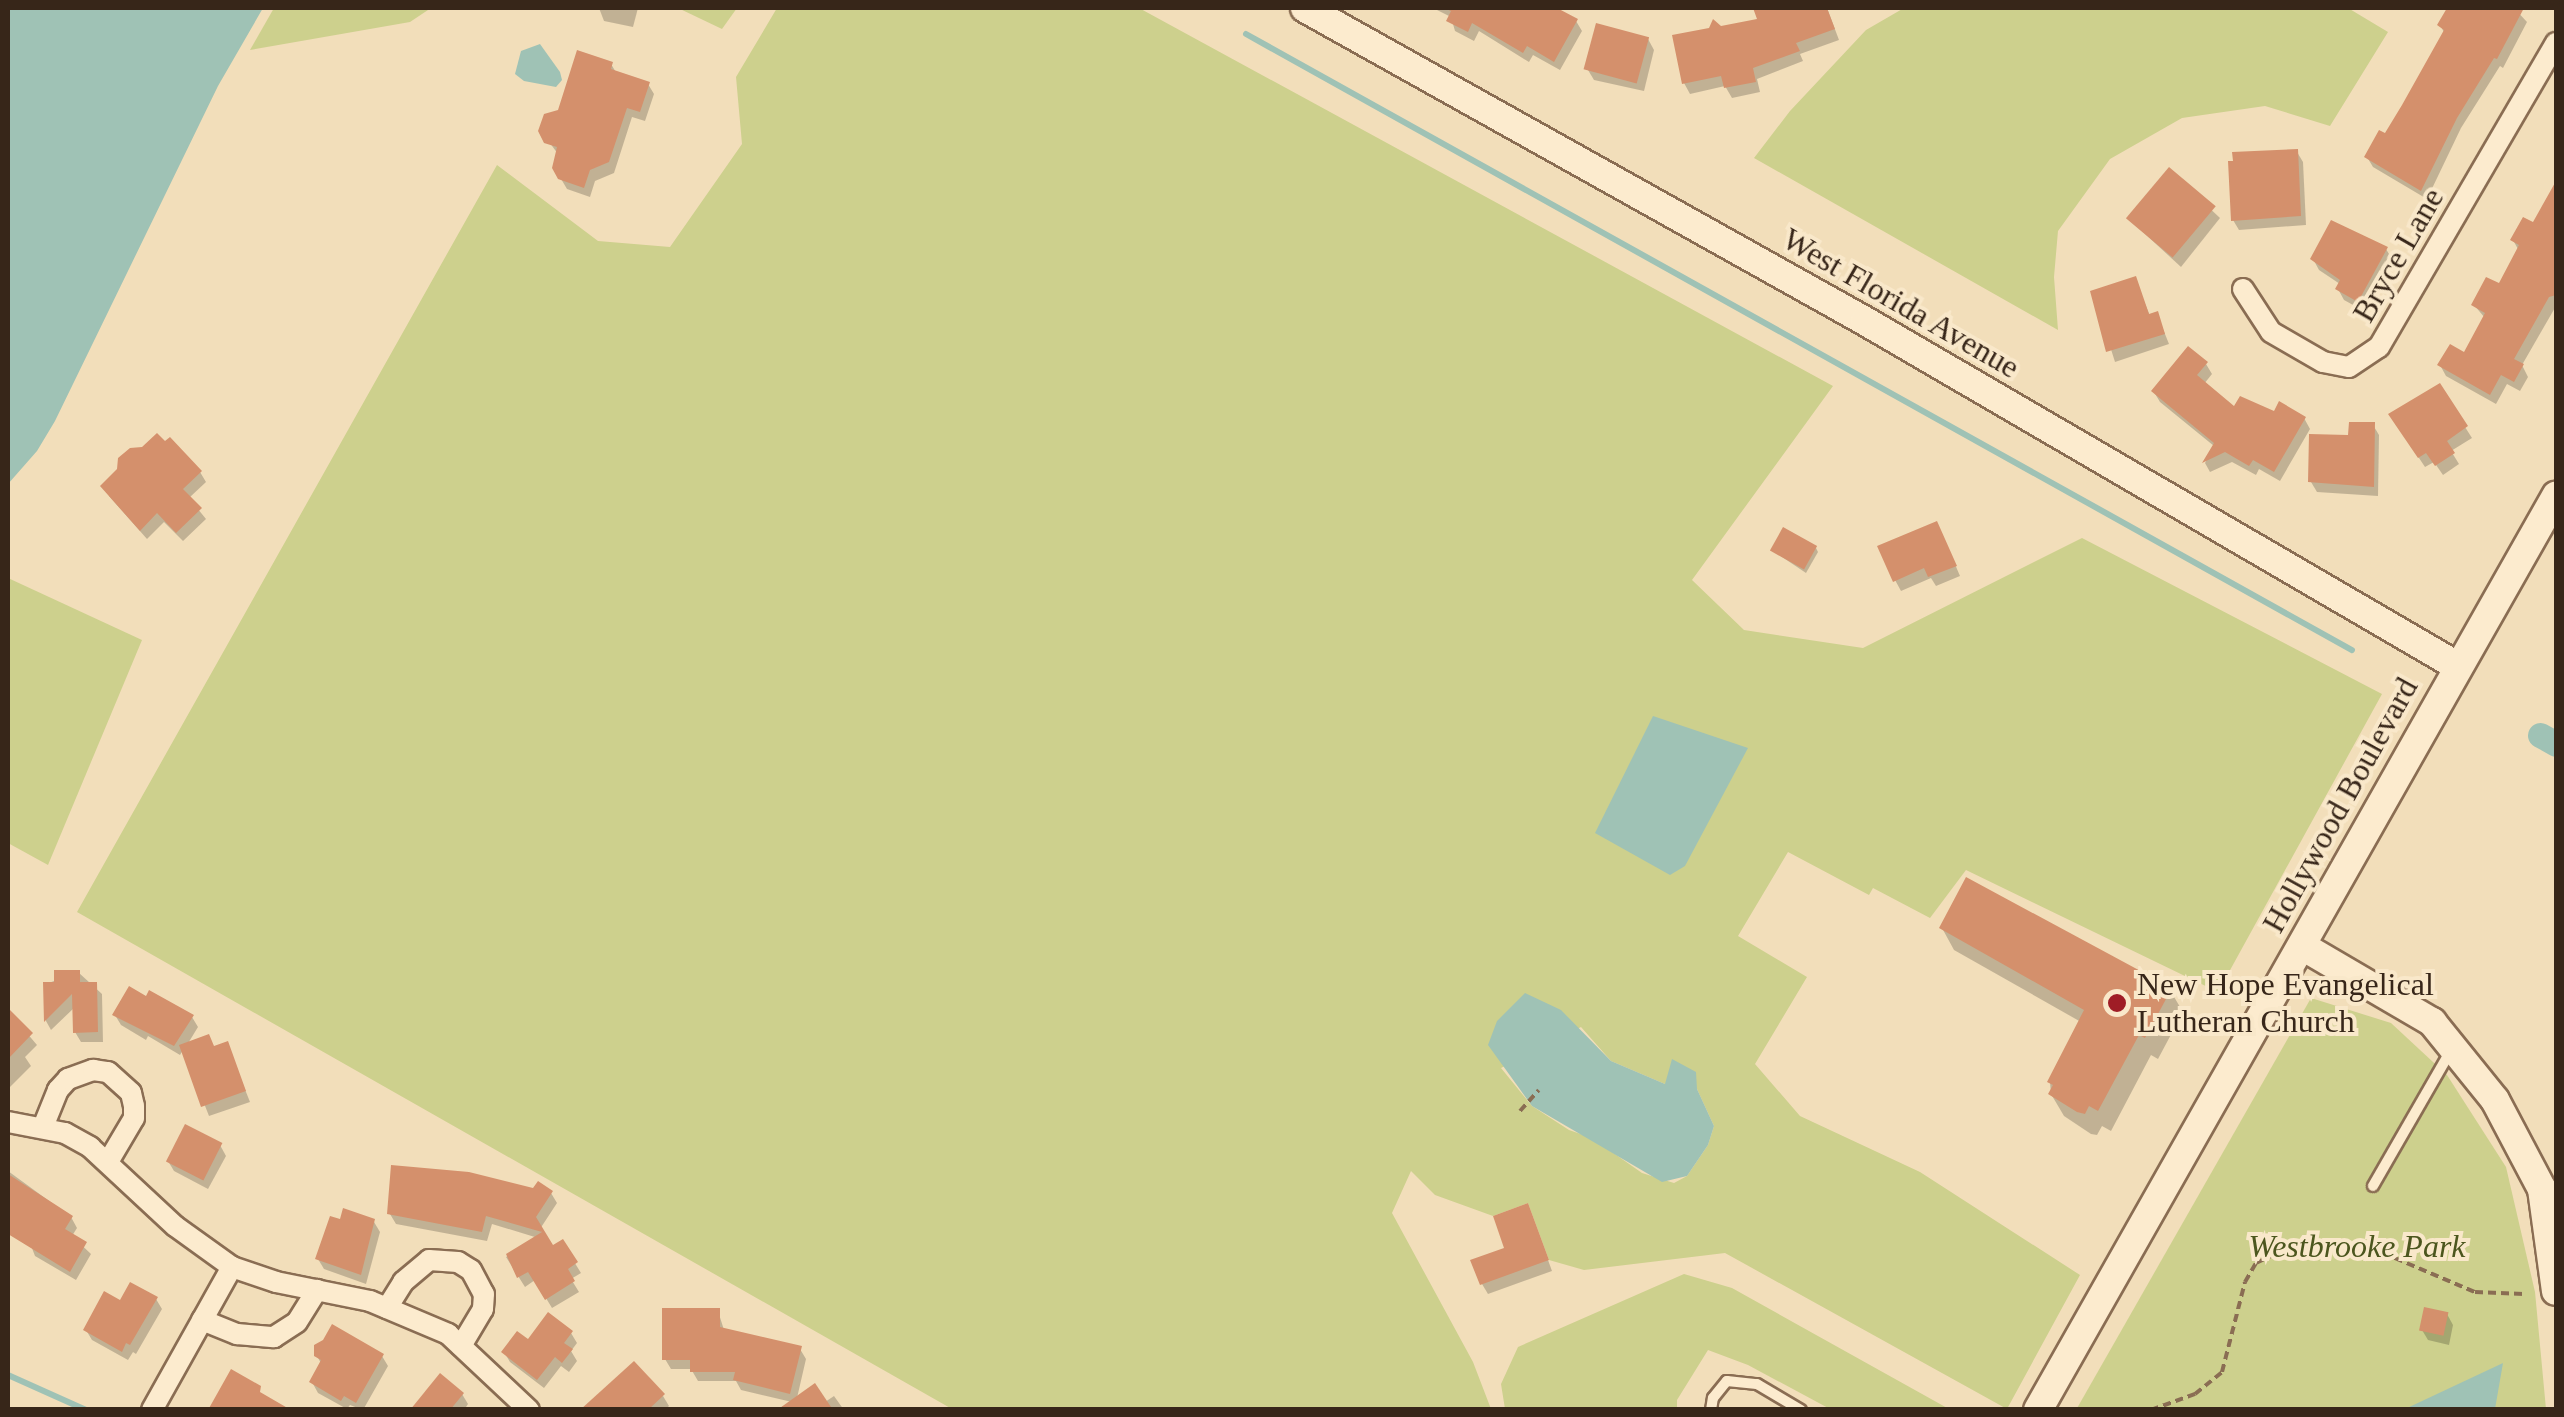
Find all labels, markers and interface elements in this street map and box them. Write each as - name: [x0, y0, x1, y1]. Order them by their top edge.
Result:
- street label: Bryce Lane: [2344, 181, 2452, 329]
- street label: West Florida Avenue: [1775, 219, 2027, 387]
- street label: Hollywood Boulevard: [2254, 671, 2426, 939]
- place label: New Hope Evangelical Lutheran Church: [2137, 966, 2434, 1041]
- marker: New Hope Evangelical Lutheran Church: [2106, 992, 2128, 1014]
- park label: Westbrooke Park: [2248, 1227, 2466, 1265]

